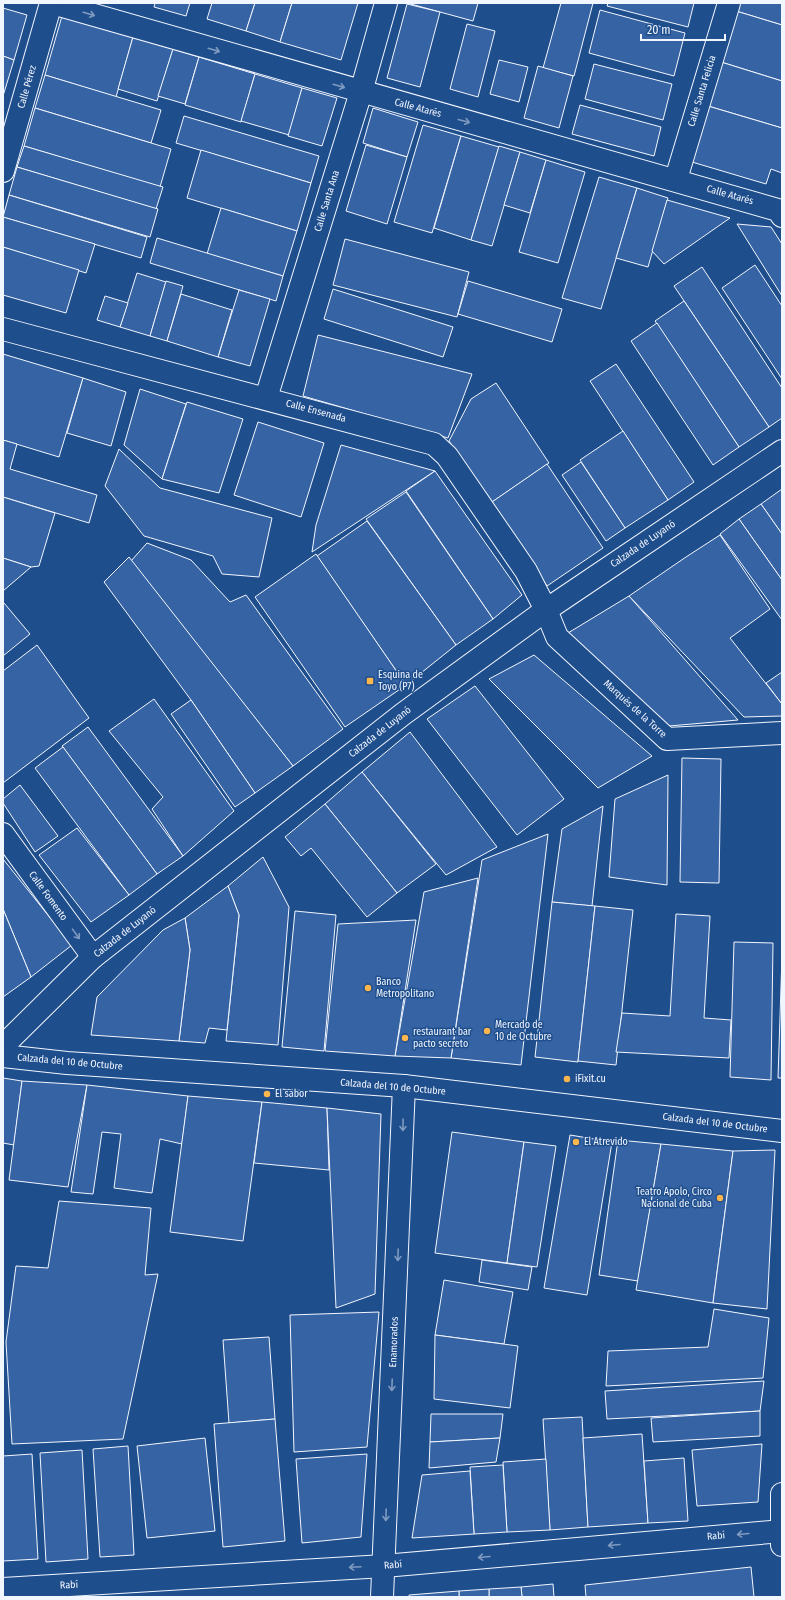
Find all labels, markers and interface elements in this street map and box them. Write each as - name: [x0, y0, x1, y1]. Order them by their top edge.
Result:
- one-way arrow: [82, 11, 95, 18]
- scale bar: [641, 16, 725, 42]
- text: 20 m: [647, 23, 671, 37]
- one-way arrow: [207, 47, 220, 54]
- street label: Calle Santa Felicia: [685, 54, 719, 128]
- street label: Calle Pérez: [15, 64, 39, 110]
- one-way arrow: [332, 83, 345, 90]
- street label: Calle Atarés: [393, 96, 443, 120]
- one-way arrow: [457, 118, 470, 125]
- street label: Calle Santa Ana: [312, 169, 342, 233]
- street label: Calle Atarés: [705, 183, 755, 207]
- street label: Calle Ensenada: [285, 397, 347, 425]
- street label: Calzada de Luyanó: [608, 518, 678, 570]
- place label: Esquina de Toyo (P7): [378, 669, 423, 693]
- marker: Esquina de Toyo (P7): [365, 676, 375, 686]
- street label: Marqués de la Torre: [601, 677, 669, 741]
- street label: Calzada de Luyanó: [346, 704, 414, 760]
- street label: Calle Fomento: [26, 869, 70, 923]
- street label: Calzada de Luyanó: [91, 904, 159, 960]
- one-way arrow: [71, 928, 80, 939]
- place label: Banco Metropolitano: [376, 976, 434, 1000]
- marker: Banco Metropolitano: [363, 983, 373, 993]
- place label: Mercado de 10 de Octubre: [495, 1019, 552, 1043]
- place label: restaurant bar pacto secreto: [413, 1026, 472, 1050]
- marker: Mercado de 10 de Octubre: [482, 1026, 492, 1036]
- marker: restaurant bar pacto secreto: [400, 1033, 410, 1043]
- street label: Calzada del 10 de Octubre: [17, 1051, 123, 1073]
- place label: iFixit.cu: [575, 1073, 606, 1085]
- marker: iFixit.cu: [562, 1074, 572, 1084]
- street label: Calzada del 10 de Octubre: [340, 1076, 446, 1098]
- place label: El sabor: [275, 1088, 308, 1100]
- marker: El sabor: [262, 1089, 272, 1099]
- street label: Calzada del 10 de Octubre: [662, 1111, 768, 1135]
- one-way arrow: [399, 1118, 407, 1131]
- place label: El Atrevido: [584, 1136, 628, 1148]
- marker: El Atrevido: [571, 1137, 581, 1147]
- place label: Teatro Apolo, Circo Nacional de Cuba: [636, 1186, 712, 1210]
- marker: Teatro Apolo, Circo Nacional de Cuba: [715, 1193, 725, 1203]
- one-way arrow: [394, 1248, 401, 1261]
- street label: Enamorados: [387, 1316, 401, 1368]
- one-way arrow: [388, 1378, 396, 1391]
- one-way arrow: [383, 1508, 390, 1521]
- street label: Rabí: [706, 1528, 726, 1543]
- one-way arrow: [737, 1530, 750, 1538]
- one-way arrow: [608, 1542, 621, 1549]
- one-way arrow: [478, 1553, 491, 1560]
- street label: Rabí: [383, 1557, 403, 1572]
- one-way arrow: [349, 1564, 362, 1571]
- street label: Rabí: [60, 1578, 79, 1591]

